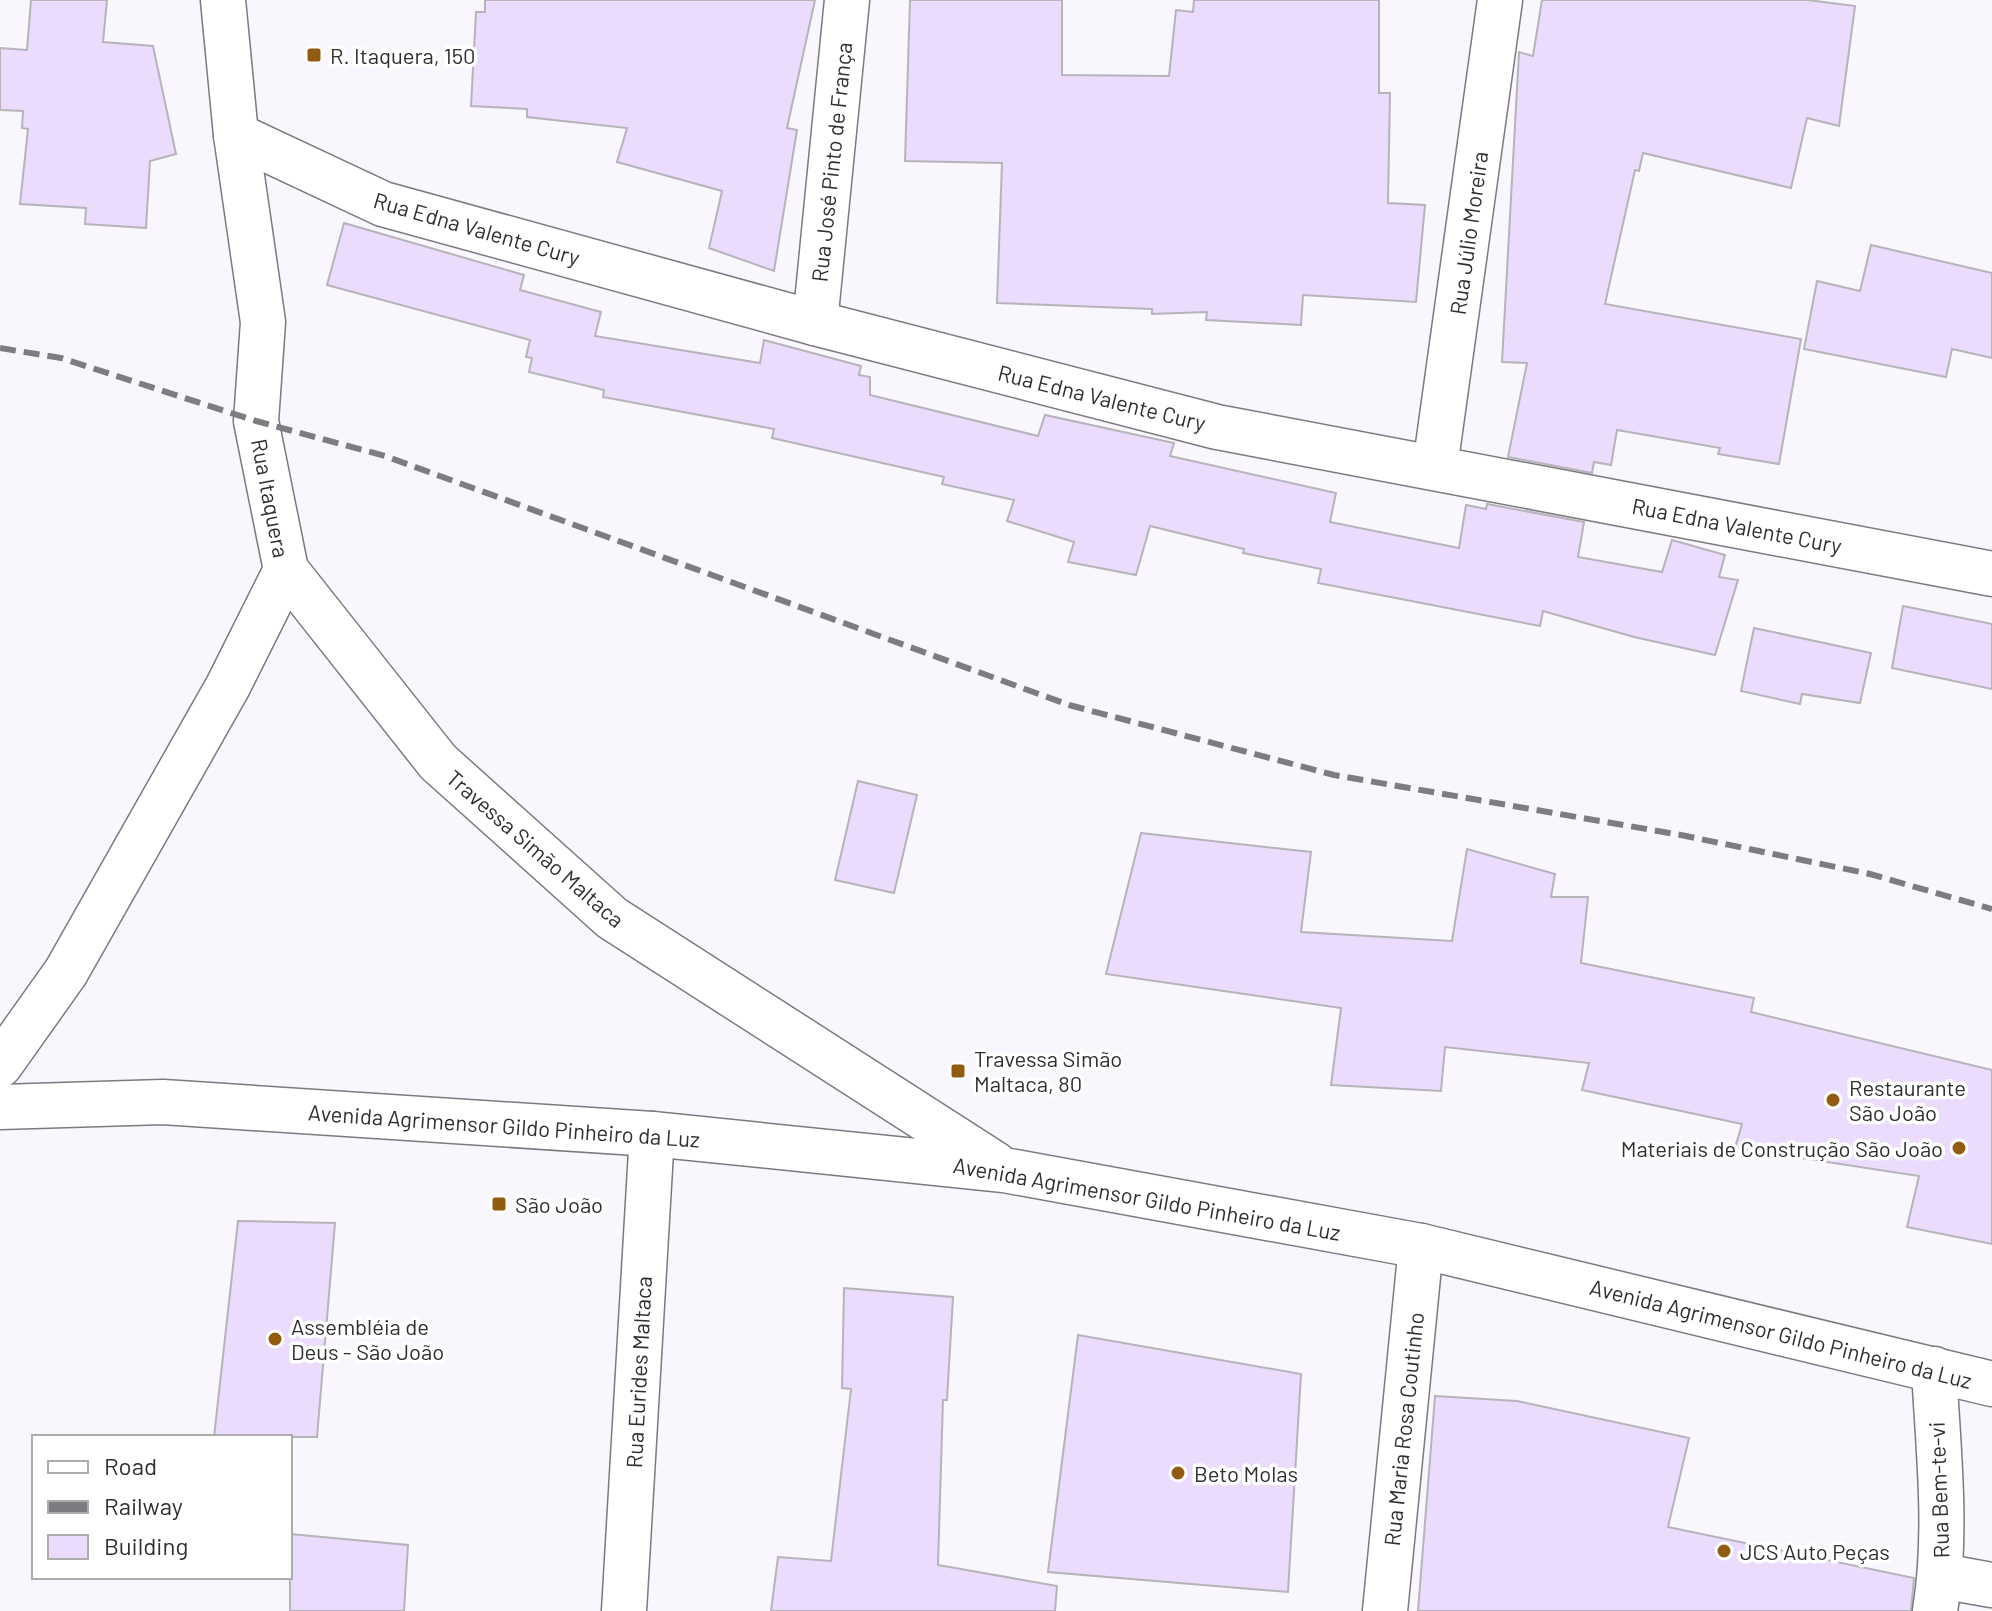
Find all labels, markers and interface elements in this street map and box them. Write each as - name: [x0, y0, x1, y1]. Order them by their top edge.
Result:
- street label: Rua José Pinto de França: [805, 41, 857, 283]
- place label: R. Itaquera, 150: [330, 42, 475, 68]
- marker: R. Itaquera, 150: [305, 46, 323, 64]
- street label: Rua Júlio Moreira: [1444, 150, 1492, 316]
- street label: Rua Edna Valente Cury: [371, 186, 583, 270]
- street label: Rua Edna Valente Cury: [995, 359, 1209, 435]
- street label: Rua Itaquera: [247, 436, 295, 560]
- street label: Rua Edna Valente Cury: [1630, 492, 1844, 558]
- street label: Travessa Simão Maltaca: [442, 764, 630, 932]
- place label: Travessa Simão Maltaca, 80: [974, 1045, 1122, 1096]
- marker: Travessa Simão Maltaca, 80: [949, 1062, 967, 1080]
- place label: Restaurante São João: [1849, 1074, 1966, 1125]
- marker: Restaurante São João: [1824, 1091, 1842, 1109]
- street label: Avenida Agrimensor Gildo Pinheiro da Luz: [307, 1098, 701, 1152]
- place label: Materiais de Construção São João: [1621, 1135, 1943, 1161]
- marker: Materiais de Construção São João: [1950, 1139, 1968, 1157]
- street label: Avenida Agrimensor Gildo Pinheiro da Luz: [951, 1151, 1343, 1245]
- place label: São João: [515, 1191, 603, 1217]
- marker: São João: [490, 1195, 508, 1213]
- street label: Avenida Agrimensor Gildo Pinheiro da Luz: [1587, 1273, 1975, 1393]
- street label: Rua Eurides Maltaca: [620, 1275, 656, 1469]
- street label: Rua Maria Rosa Coutinho: [1378, 1311, 1428, 1547]
- place label: Assembléia de Deus - São João: [291, 1313, 444, 1364]
- marker: Assembléia de Deus - São João: [266, 1330, 284, 1348]
- street label: Rua Bem-te-vi: [1923, 1421, 1953, 1559]
- legend: [32, 1435, 292, 1579]
- text: Road: [104, 1451, 157, 1480]
- place label: Beto Molas: [1194, 1460, 1298, 1486]
- marker: Beto Molas: [1169, 1464, 1187, 1482]
- text: Railway: [104, 1491, 183, 1520]
- text: Building: [104, 1531, 188, 1560]
- place label: JCS Auto Peças: [1740, 1538, 1890, 1564]
- marker: JCS Auto Peças: [1715, 1542, 1733, 1560]

